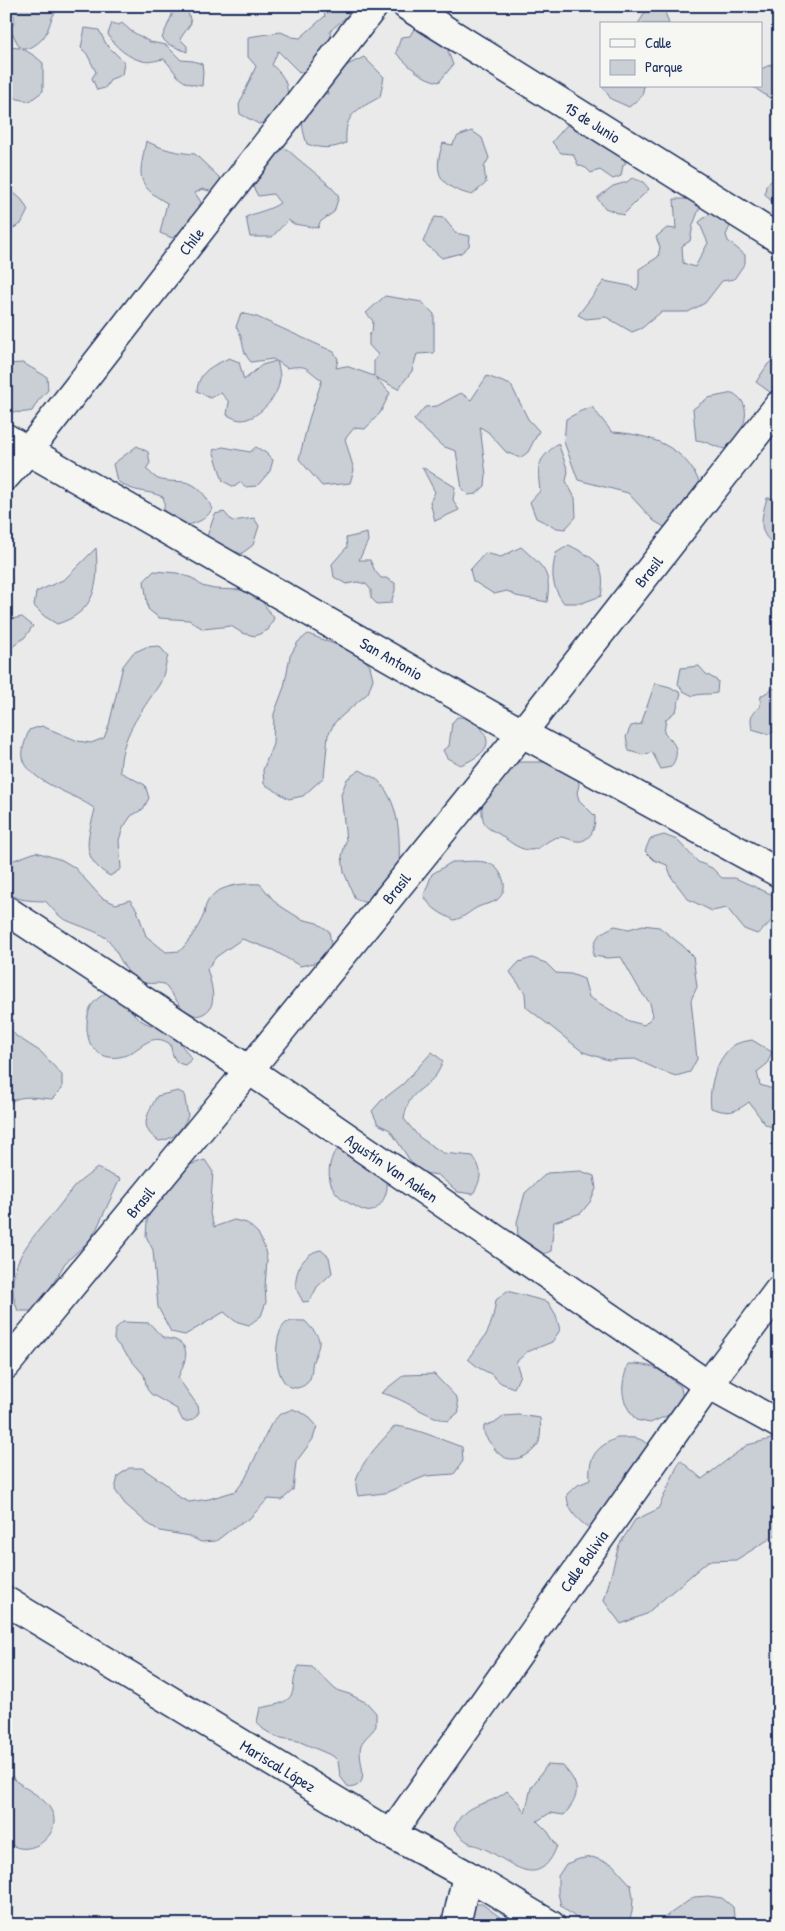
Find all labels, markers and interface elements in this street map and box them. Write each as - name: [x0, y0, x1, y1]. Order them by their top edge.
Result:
- legend: [600, 22, 762, 88]
- text: Calle: [645, 32, 672, 53]
- text: Parque: [645, 56, 683, 77]
- street label: 15 de Junio: [560, 96, 625, 148]
- street label: Chile: [173, 222, 209, 260]
- street label: Brasil: [629, 551, 668, 592]
- street label: San Antonio: [356, 632, 427, 685]
- street label: Brasil: [377, 867, 416, 909]
- street label: Agustín Van Aaken: [341, 1128, 442, 1208]
- street label: Brasil: [121, 1181, 160, 1222]
- street label: Calle Bolivia: [554, 1526, 613, 1596]
- street label: Mariscal López: [236, 1734, 320, 1797]

